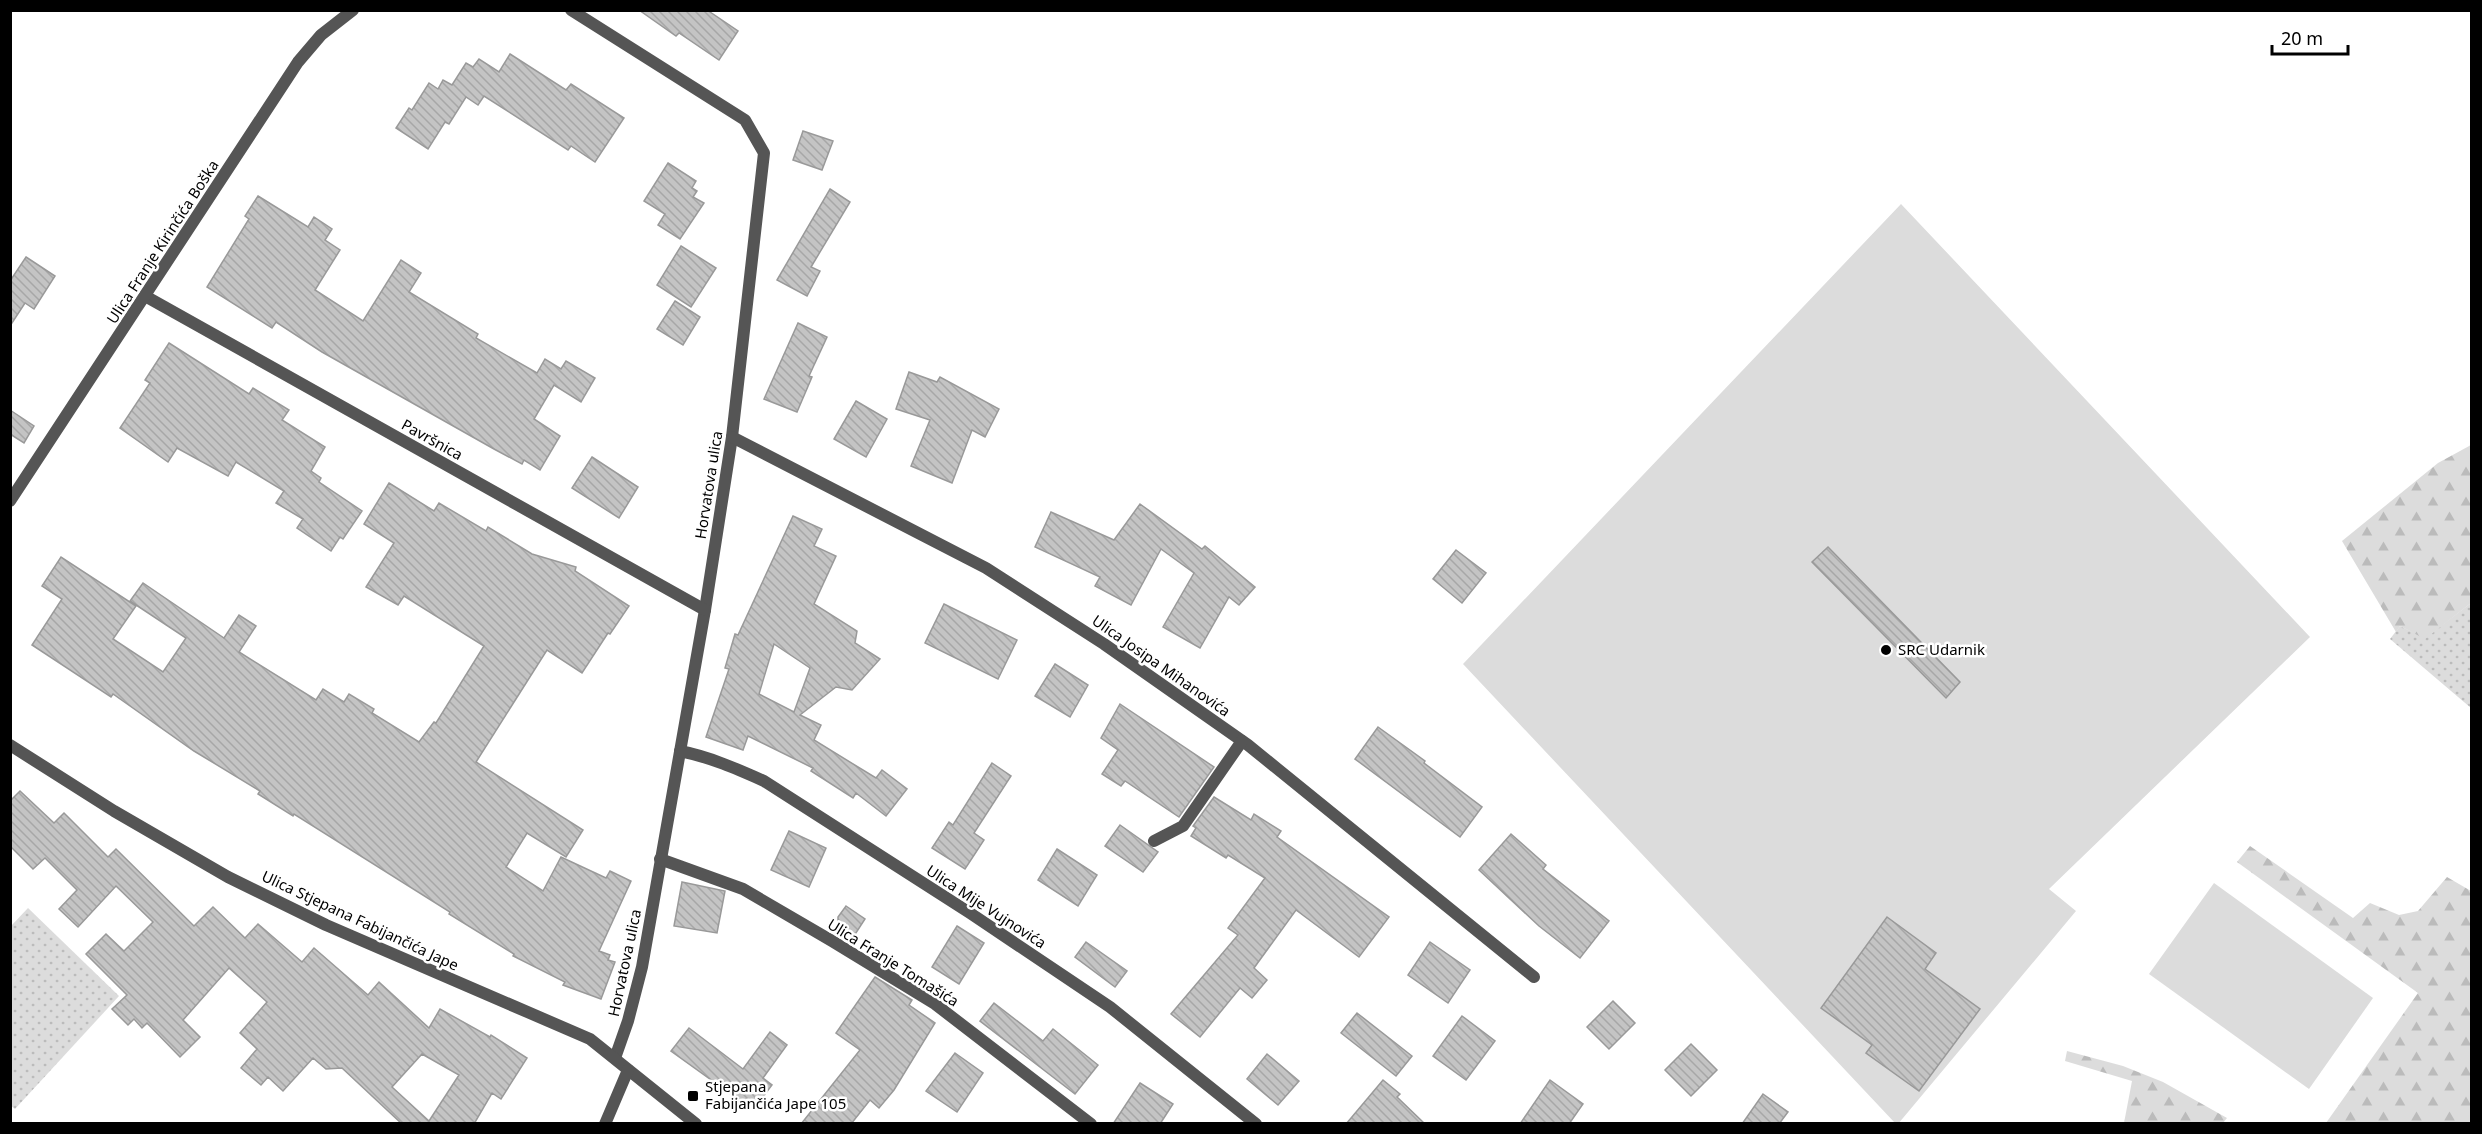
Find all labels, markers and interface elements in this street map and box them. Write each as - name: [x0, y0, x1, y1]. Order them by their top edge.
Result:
- scale bar: [2272, 18, 2348, 56]
- text: 20 m: [2281, 26, 2323, 50]
- street label: Ulica Franje Kirinčića Boška: [102, 156, 223, 327]
- street label: Pavršnica: [398, 414, 467, 464]
- street label: Horvatova ulica: [690, 429, 726, 540]
- street label: Ulica Josipa Mihanovića: [1089, 610, 1235, 720]
- place label: SRC Udarnik: [1898, 639, 1985, 659]
- marker: SRC Udarnik: [1879, 643, 1893, 657]
- street label: Ulica Mije Vujnovića: [923, 860, 1050, 952]
- street label: Ulica Stjepana Fabijančića Jape: [259, 866, 462, 975]
- street label: Horvatova ulica: [603, 907, 645, 1018]
- street label: Ulica Franje Tomašića: [824, 914, 963, 1011]
- place label: Stjepana Fabijančića Jape 105: [705, 1076, 846, 1113]
- marker: Stjepana Fabijančića Jape 105: [686, 1089, 700, 1103]

